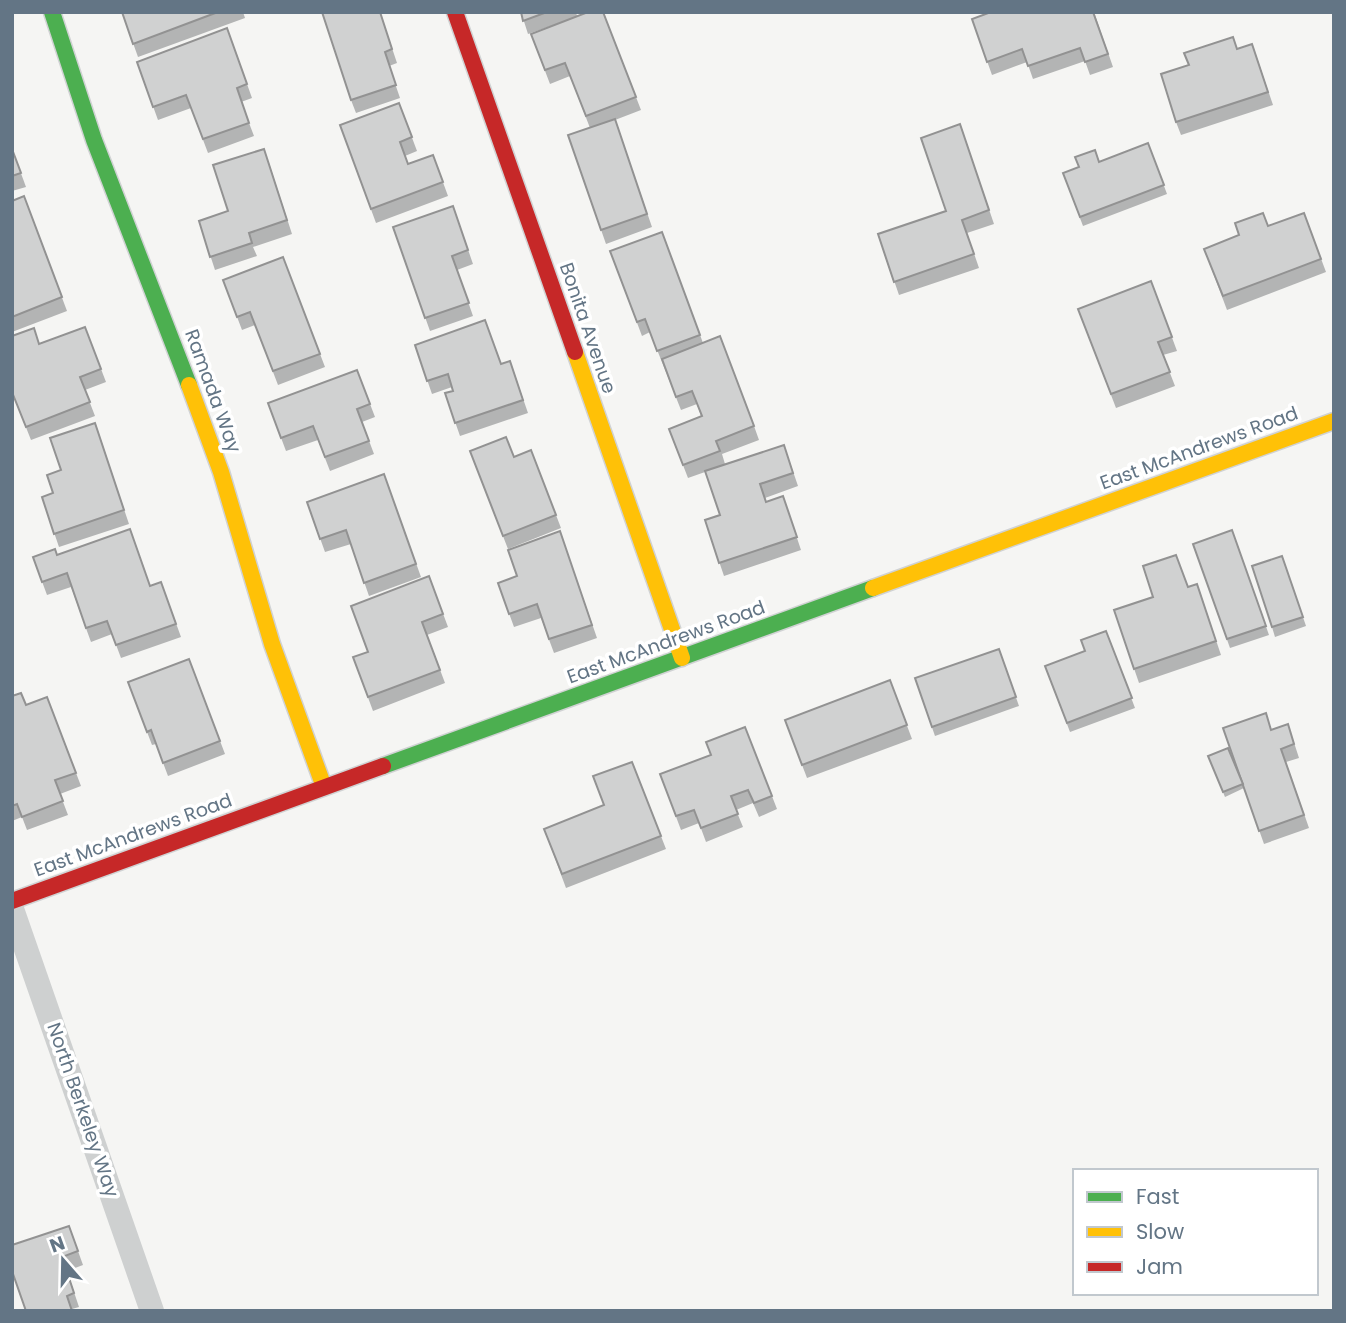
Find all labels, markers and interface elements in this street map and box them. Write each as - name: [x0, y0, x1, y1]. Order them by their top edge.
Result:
- street label: Bonita Avenue: [553, 259, 623, 397]
- street label: Ramada Way: [178, 325, 248, 457]
- street label: East McAndrews Road: [1096, 400, 1302, 496]
- street label: East McAndrews Road: [563, 594, 769, 690]
- street label: East McAndrews Road: [30, 787, 236, 883]
- street label: North Berkeley Way: [40, 1019, 126, 1201]
- legend: [1073, 1169, 1318, 1295]
- text: Fast: [1136, 1182, 1179, 1211]
- text: Slow: [1136, 1217, 1184, 1246]
- north arrow: [28, 1225, 98, 1295]
- text: N: [46, 1229, 69, 1260]
- text: Jam: [1136, 1252, 1183, 1281]

